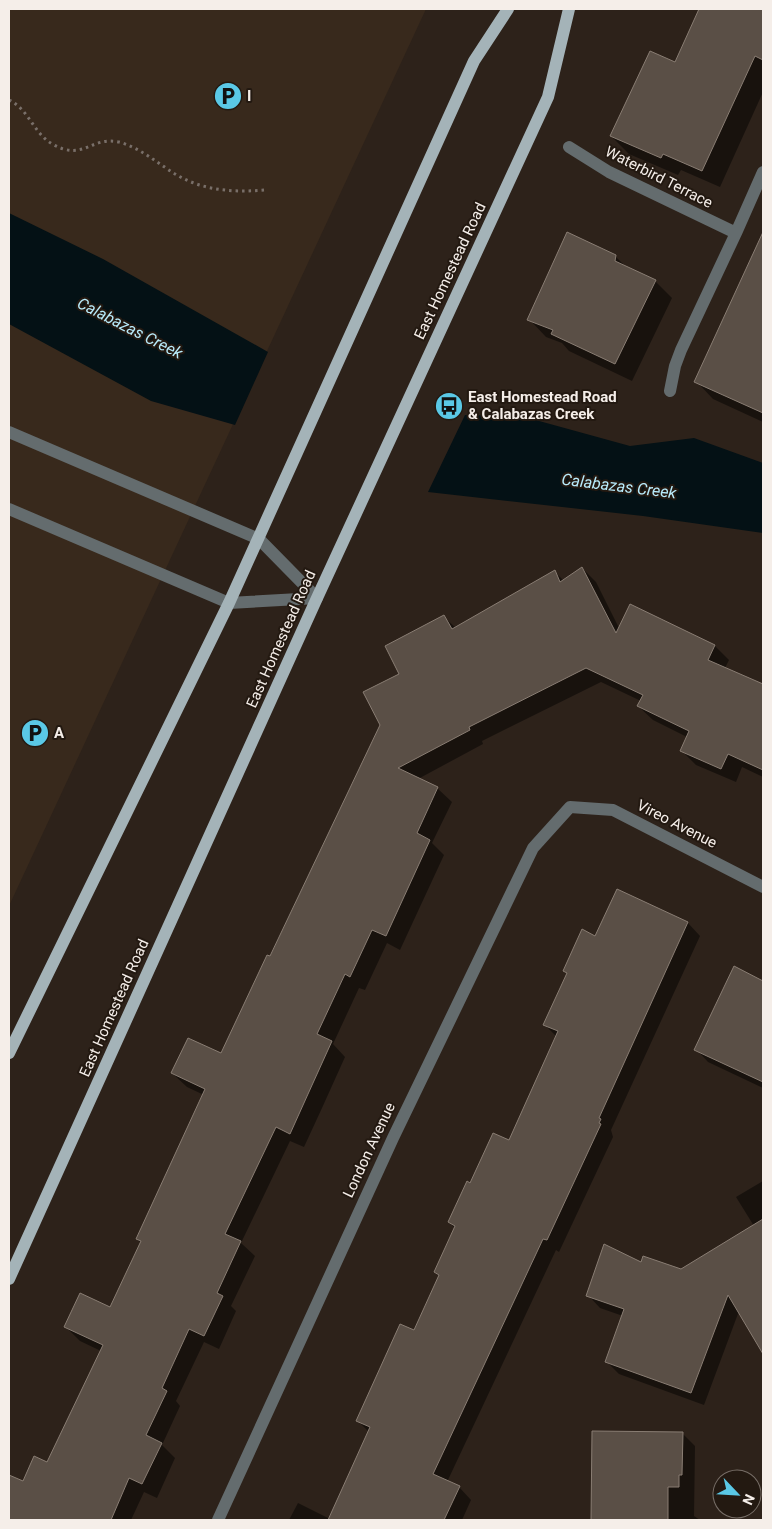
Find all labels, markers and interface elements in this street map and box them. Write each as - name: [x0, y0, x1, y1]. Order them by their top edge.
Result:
- parking icon: I: [213, 81, 243, 111]
- place label: I: [247, 87, 251, 105]
- street label: Waterbird Terrace: [602, 142, 716, 212]
- street label: East Homestead Road: [410, 200, 490, 342]
- water label: Calabazas Creek: [74, 293, 187, 363]
- place label: East Homestead Road & Calabazas Creek: [468, 388, 617, 423]
- bus stop icon: East Homestead Road & Calabazas Creek: [434, 391, 464, 421]
- water label: Calabazas Creek: [560, 470, 679, 503]
- street label: East Homestead Road: [243, 567, 319, 711]
- parking icon: A: [20, 718, 50, 748]
- place label: A: [54, 724, 65, 742]
- street label: Vireo Avenue: [634, 796, 720, 852]
- street label: East Homestead Road: [76, 936, 152, 1080]
- street label: London Avenue: [339, 1099, 399, 1200]
- north arrow: [712, 1469, 762, 1519]
- text: N: [739, 1492, 758, 1507]

